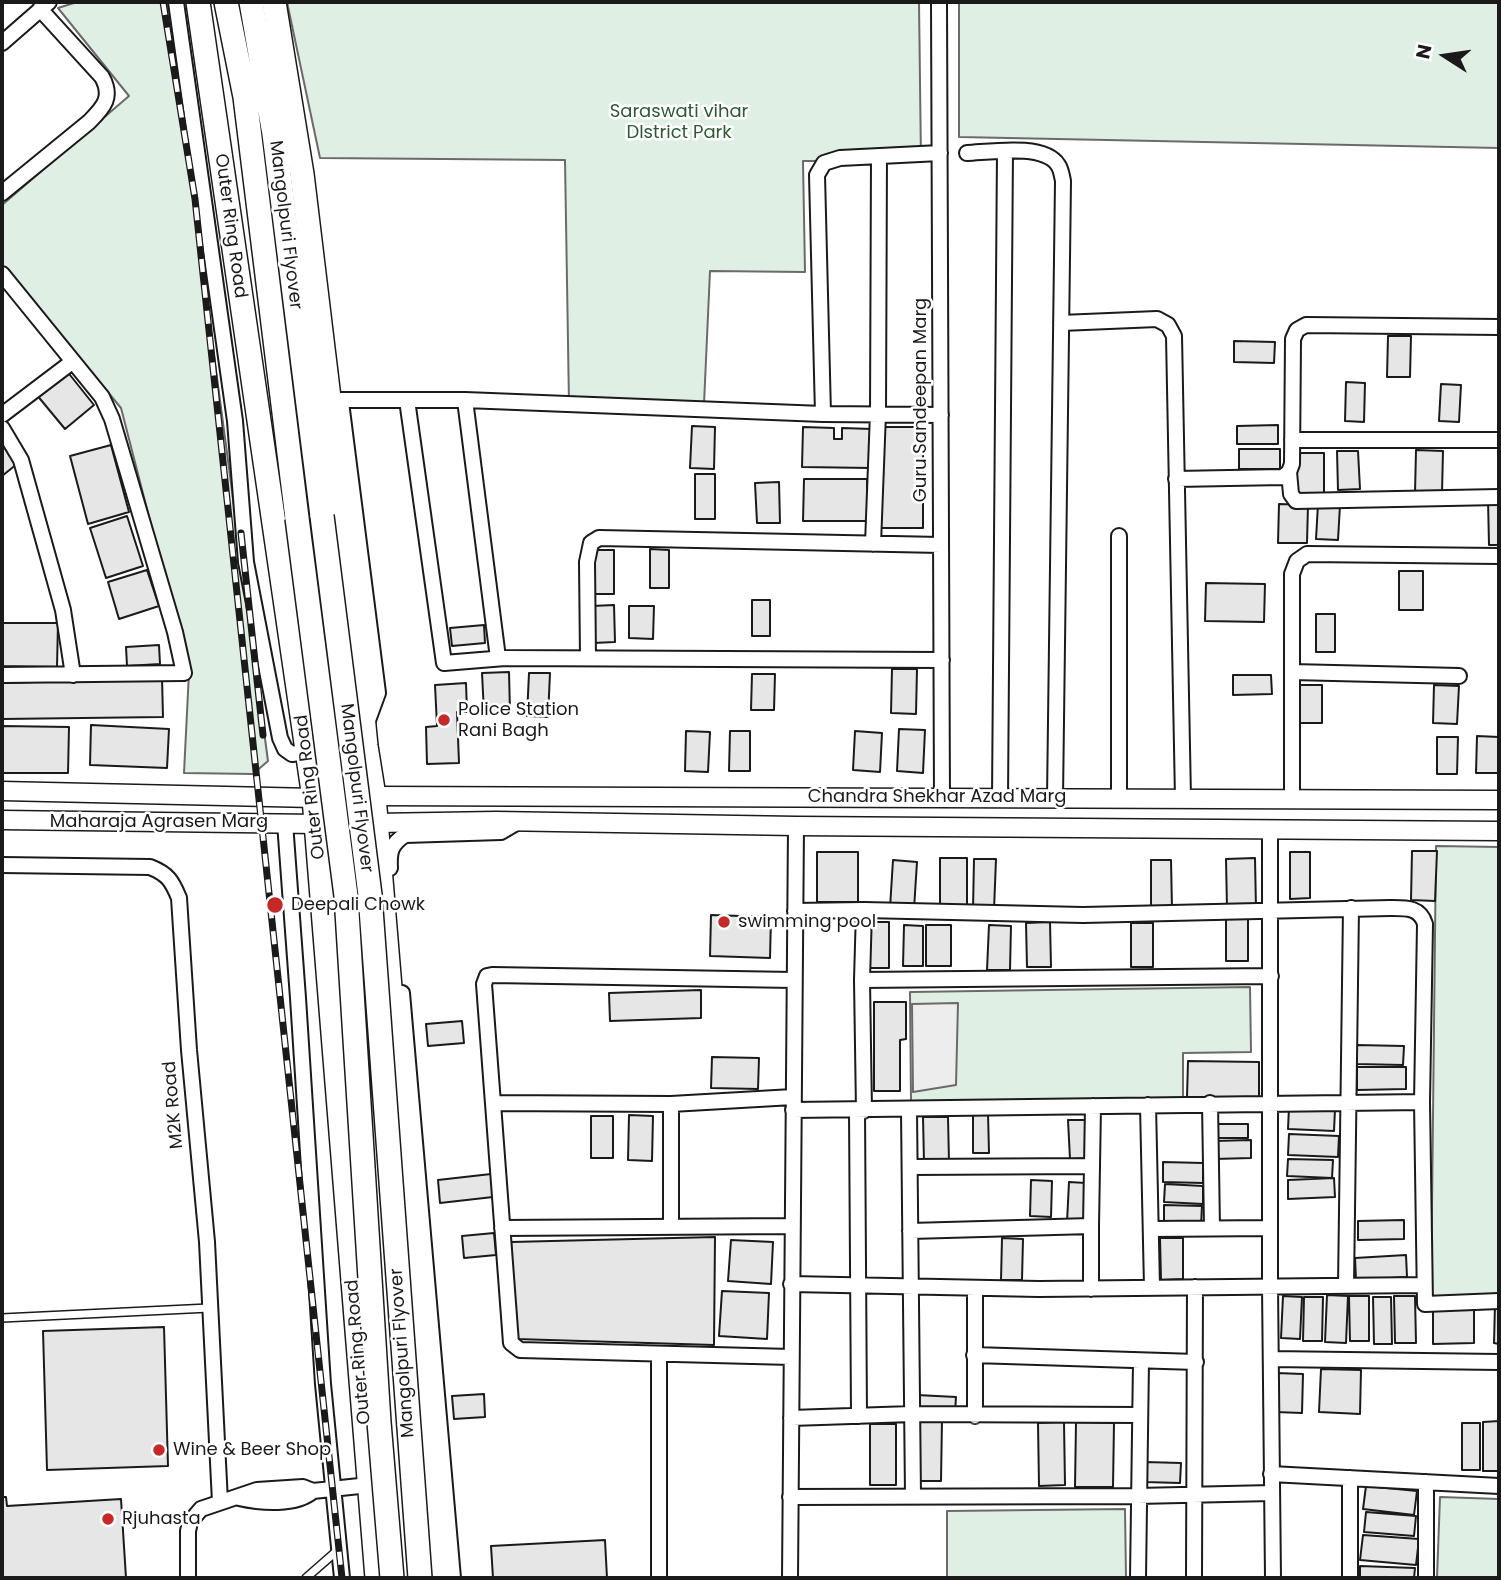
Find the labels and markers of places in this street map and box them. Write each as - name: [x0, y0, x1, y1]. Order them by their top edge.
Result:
- place label: Police Station Rani Bagh: [458, 699, 579, 742]
- marker: Police Station Rani Bagh: [436, 712, 452, 728]
- place label: Deepali Chowk: [291, 894, 425, 916]
- marker: Deepali Chowk: [265, 895, 285, 915]
- place label: swimming pool: [738, 911, 876, 933]
- marker: swimming pool: [716, 914, 732, 930]
- place label: Wine & Beer Shop: [173, 1439, 331, 1461]
- marker: Wine & Beer Shop: [151, 1442, 167, 1458]
- place label: Rjuhasta: [122, 1508, 201, 1530]
- marker: Rjuhasta: [100, 1511, 116, 1527]

